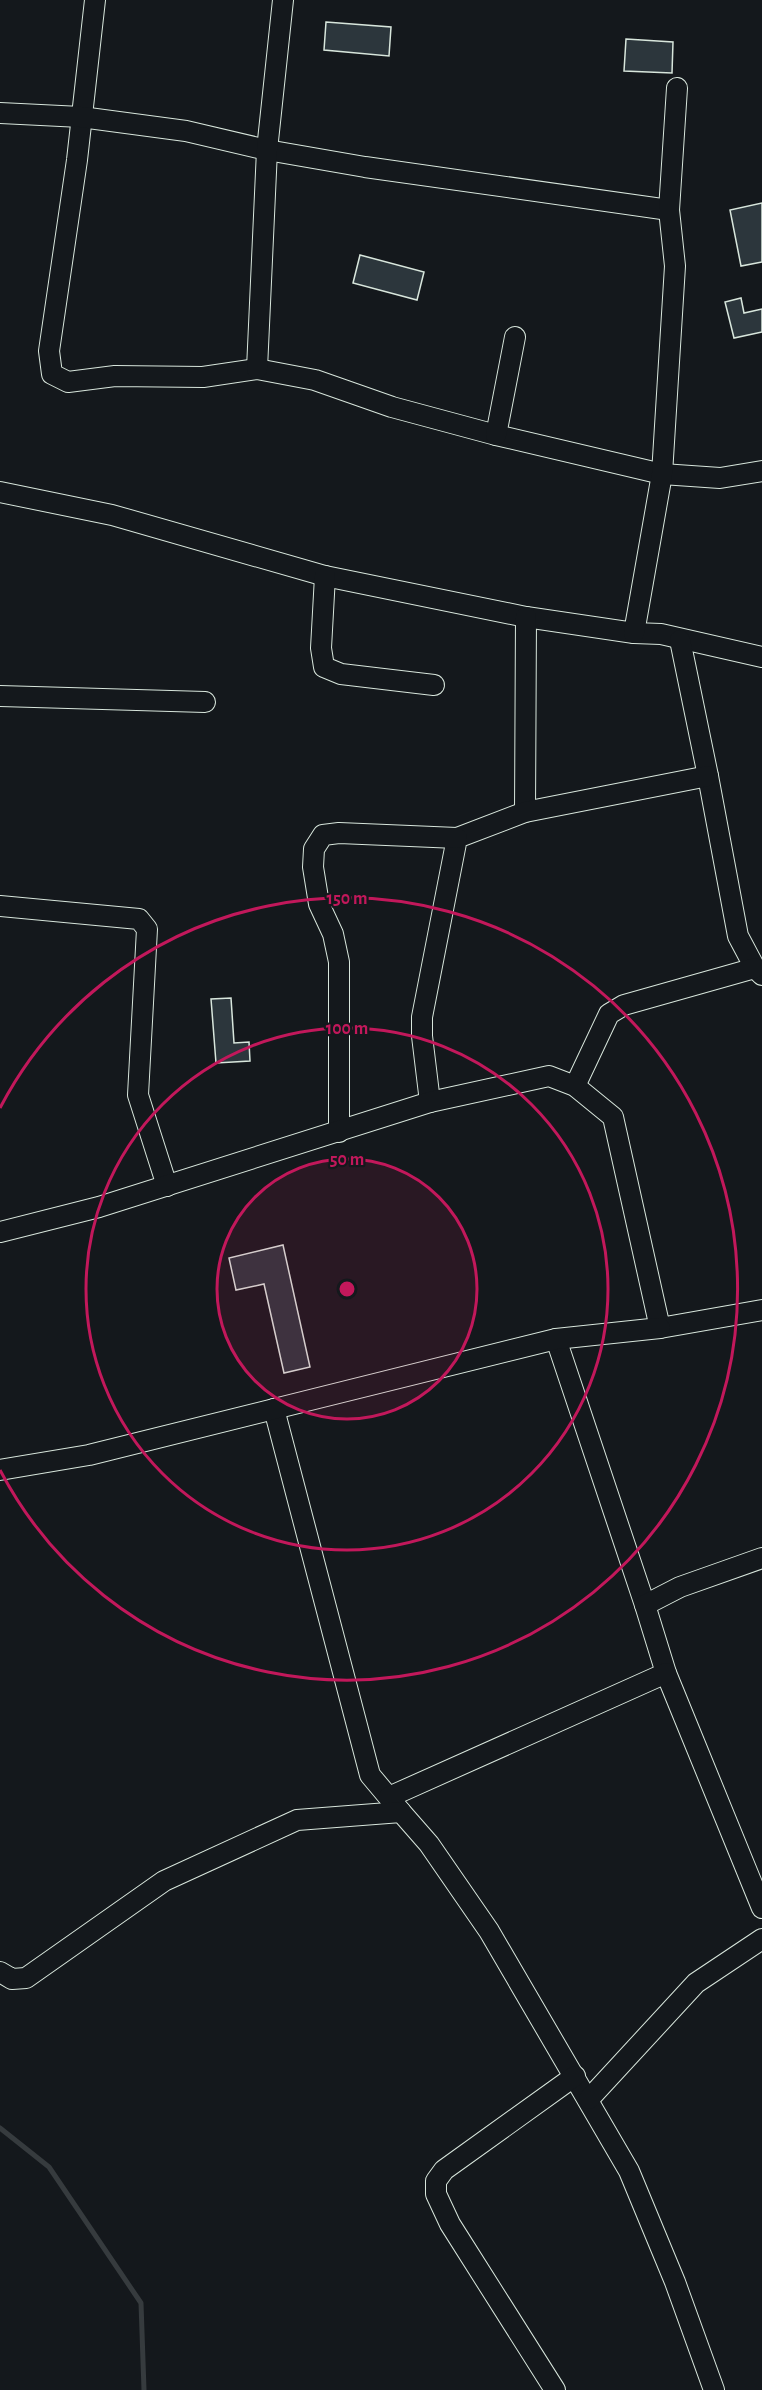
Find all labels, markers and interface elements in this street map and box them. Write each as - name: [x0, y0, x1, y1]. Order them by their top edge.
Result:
- text: 150 m: [327, 890, 367, 908]
- text: 100 m: [326, 1020, 368, 1038]
- text: 50 m: [330, 1151, 364, 1169]
- centre of rings: [337, 1279, 357, 1299]

